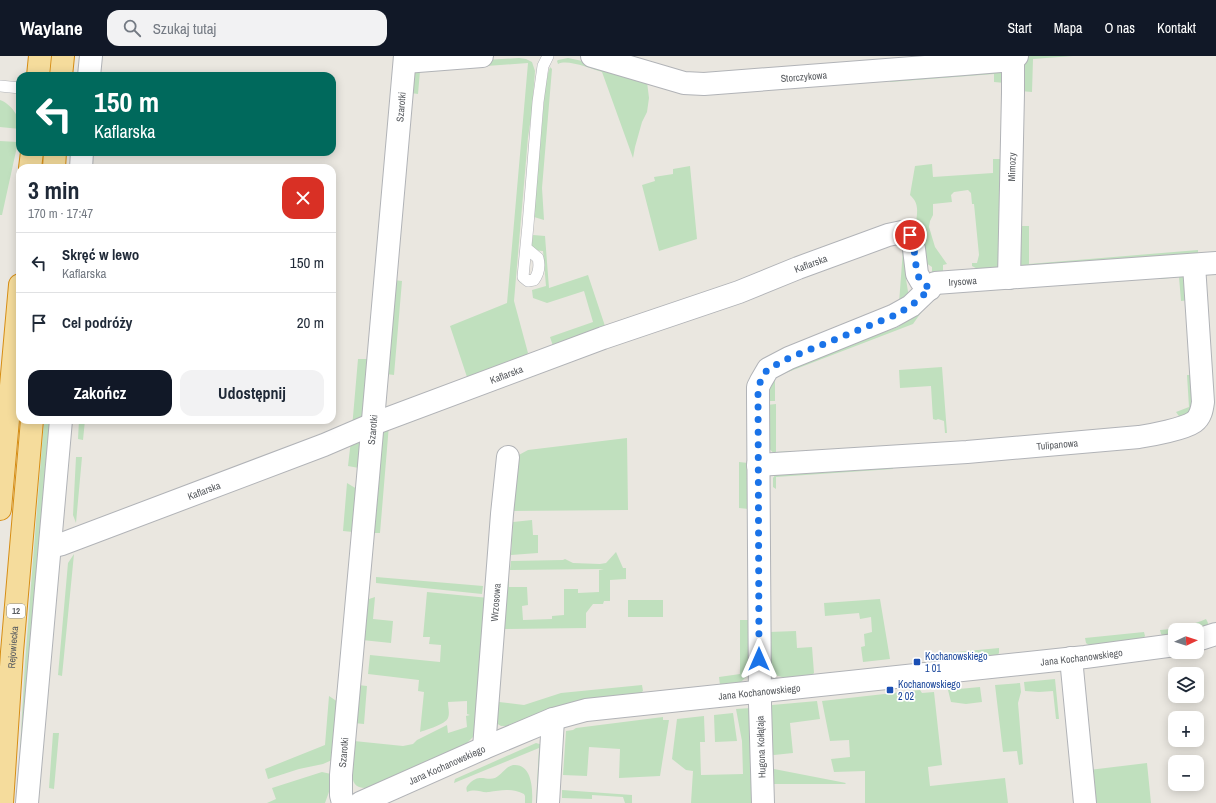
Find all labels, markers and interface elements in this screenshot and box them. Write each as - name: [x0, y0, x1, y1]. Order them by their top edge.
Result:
- search box: [107, 10, 387, 46]
- text: Waylane: [20, 15, 83, 41]
- icon: search: [121, 17, 143, 39]
- text: Szukaj tutaj: [153, 18, 216, 39]
- text: Start: [1007, 19, 1032, 37]
- text: Mapa: [1054, 19, 1082, 37]
- text: O nas: [1104, 19, 1135, 37]
- text: Kontakt: [1157, 19, 1196, 37]
- street label: Storczykowa: [780, 68, 828, 85]
- text: 150 m: [94, 83, 159, 121]
- icon: left: [28, 88, 80, 140]
- street label: Szarotki: [393, 91, 408, 122]
- text: Kaflarska: [94, 119, 156, 144]
- street label: Mimozy: [1005, 152, 1018, 182]
- text: 3 min: [28, 174, 79, 206]
- button: close: [282, 177, 324, 219]
- text: 170 m · 17:47: [28, 205, 93, 222]
- pin: [893, 218, 927, 252]
- icon: arrive: [899, 224, 921, 246]
- text: Skręć w lewo: [62, 244, 139, 265]
- street label: Kaflarska: [792, 251, 829, 275]
- icon: left: [28, 252, 50, 274]
- text: 150 m: [290, 252, 324, 273]
- text: Kaflarska: [62, 265, 106, 282]
- street label: Irysowa: [948, 274, 978, 289]
- icon: arrive: [28, 312, 50, 334]
- text: Cel podróży: [62, 312, 132, 333]
- text: 20 m: [297, 312, 324, 333]
- street label: Kaflarska: [488, 362, 525, 386]
- button: Zakończ: [28, 370, 172, 416]
- button: Udostępnij: [180, 370, 324, 416]
- street label: Szarotki: [364, 414, 380, 445]
- street label: Tulipanowa: [1036, 436, 1079, 452]
- street label: Kaflarska: [186, 478, 223, 503]
- street label: Wrzosowa: [487, 582, 503, 622]
- road number: 12: [7, 604, 25, 618]
- north arrow: [1168, 623, 1204, 659]
- map controls: [1168, 623, 1204, 791]
- street label: Rejowiecka: [4, 625, 21, 669]
- position arrow: [738, 638, 780, 680]
- street label: Jana Kochanowskiego: [1040, 646, 1124, 668]
- place label: Kochanowskiego 1 01: [925, 650, 988, 675]
- marker: Kochanowskiego 1 01: [912, 657, 922, 667]
- button: layers: [1168, 667, 1204, 703]
- place label: Kochanowskiego 2 02: [898, 678, 961, 703]
- street label: Jana Kochanowskiego: [718, 681, 802, 702]
- marker: Kochanowskiego 2 02: [885, 685, 895, 695]
- button: +: [1168, 711, 1204, 747]
- street label: Hugona Kołłątaja: [753, 715, 769, 778]
- street label: Szarotki: [335, 737, 351, 768]
- street label: Jana Kochanowskiego: [406, 742, 488, 787]
- button: −: [1168, 755, 1204, 791]

